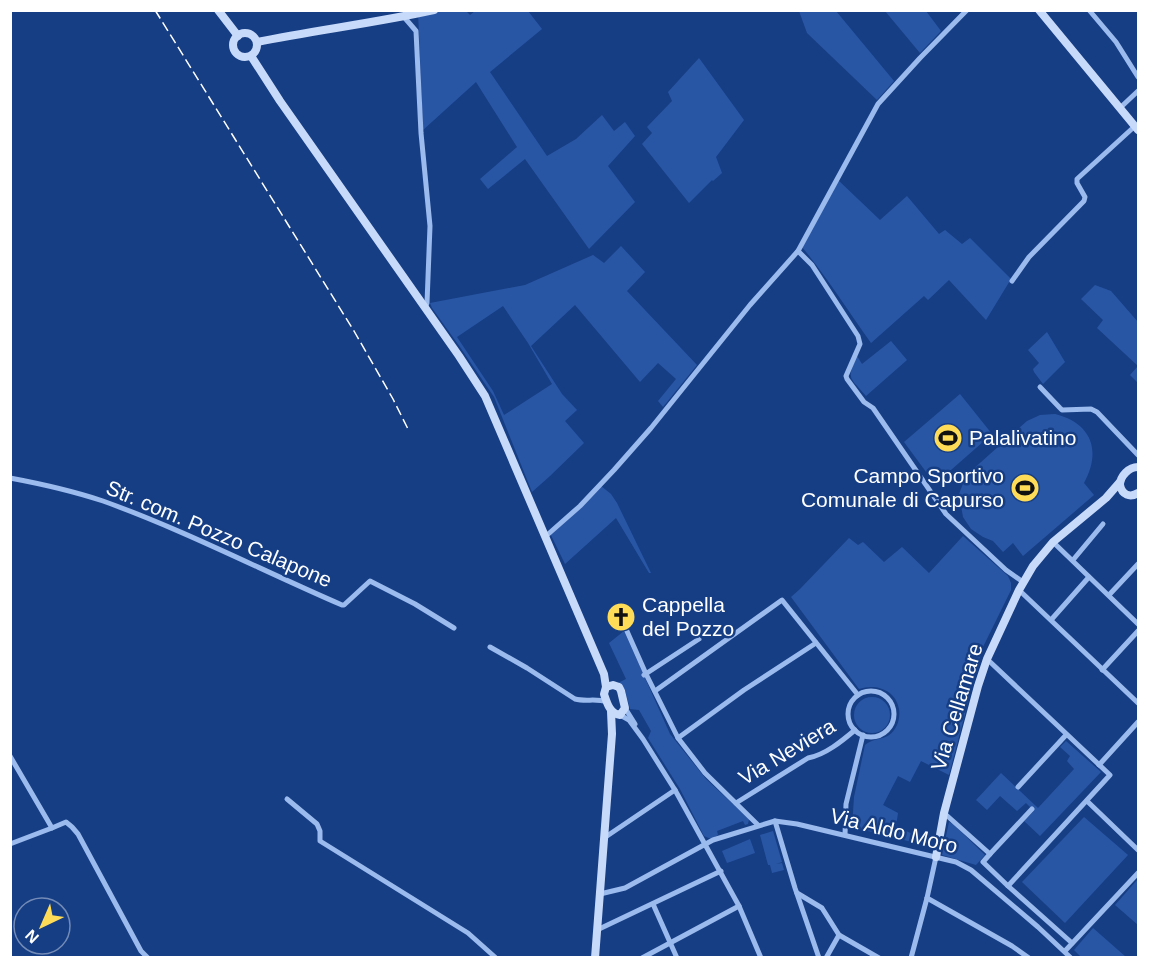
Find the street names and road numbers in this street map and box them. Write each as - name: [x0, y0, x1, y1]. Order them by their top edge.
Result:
- street label: Str. com. Pozzo Calapone: [103, 476, 335, 592]
- street label: Via Cellamare: [926, 641, 987, 773]
- street label: Via Neviera: [734, 714, 839, 789]
- street label: Via Aldo Moro: [828, 804, 960, 857]

